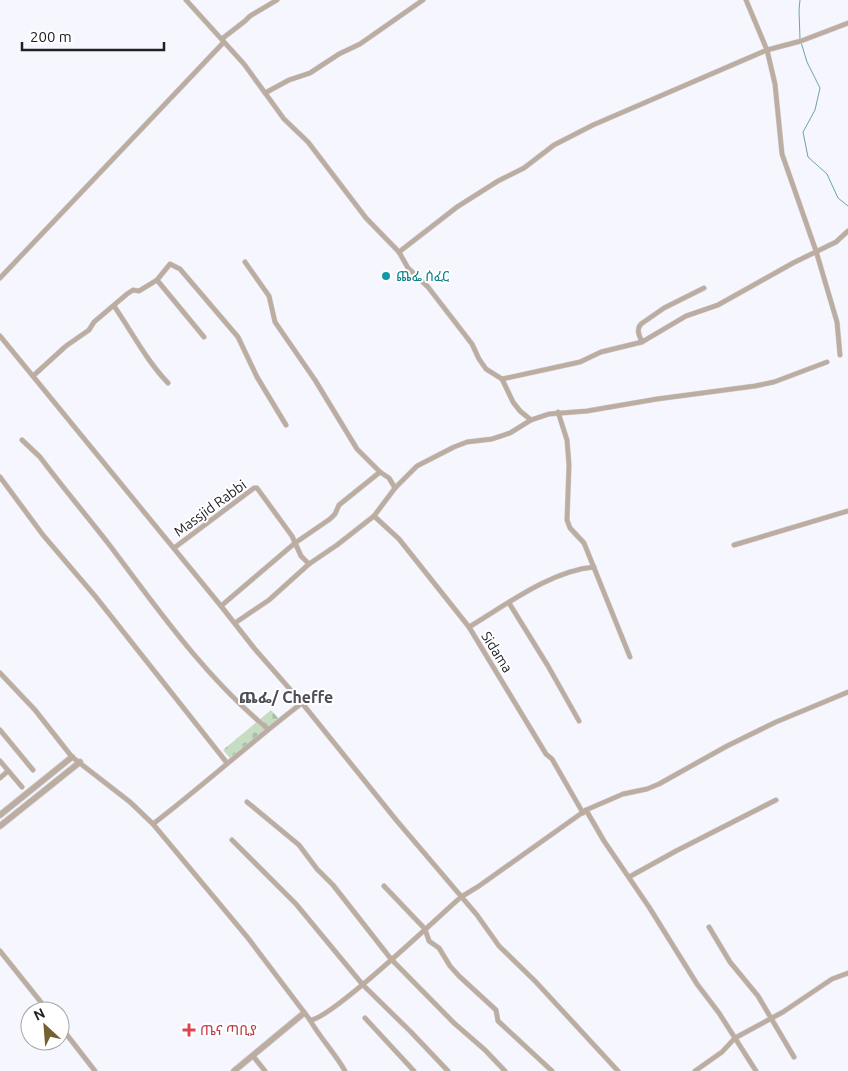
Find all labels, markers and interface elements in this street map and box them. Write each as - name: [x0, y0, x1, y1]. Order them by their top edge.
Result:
- scale bar: [22, 20, 165, 52]
- text: 200 m: [30, 28, 72, 45]
- place label: ጨፌ ሰፈር: [396, 268, 449, 284]
- marker: ጨፌ ሰፈር: [380, 270, 392, 282]
- street label: Massjid Rabbi: [171, 476, 249, 540]
- street label: Sidama: [478, 629, 516, 675]
- district label: ጨፌ/ Cheffe: [239, 688, 333, 706]
- north arrow: [20, 1001, 70, 1051]
- text: N: [31, 1005, 48, 1024]
- place label: ጤና ጣቢያ: [200, 1022, 257, 1038]
- marker: ጤና ጣቢያ: [182, 1023, 196, 1037]

